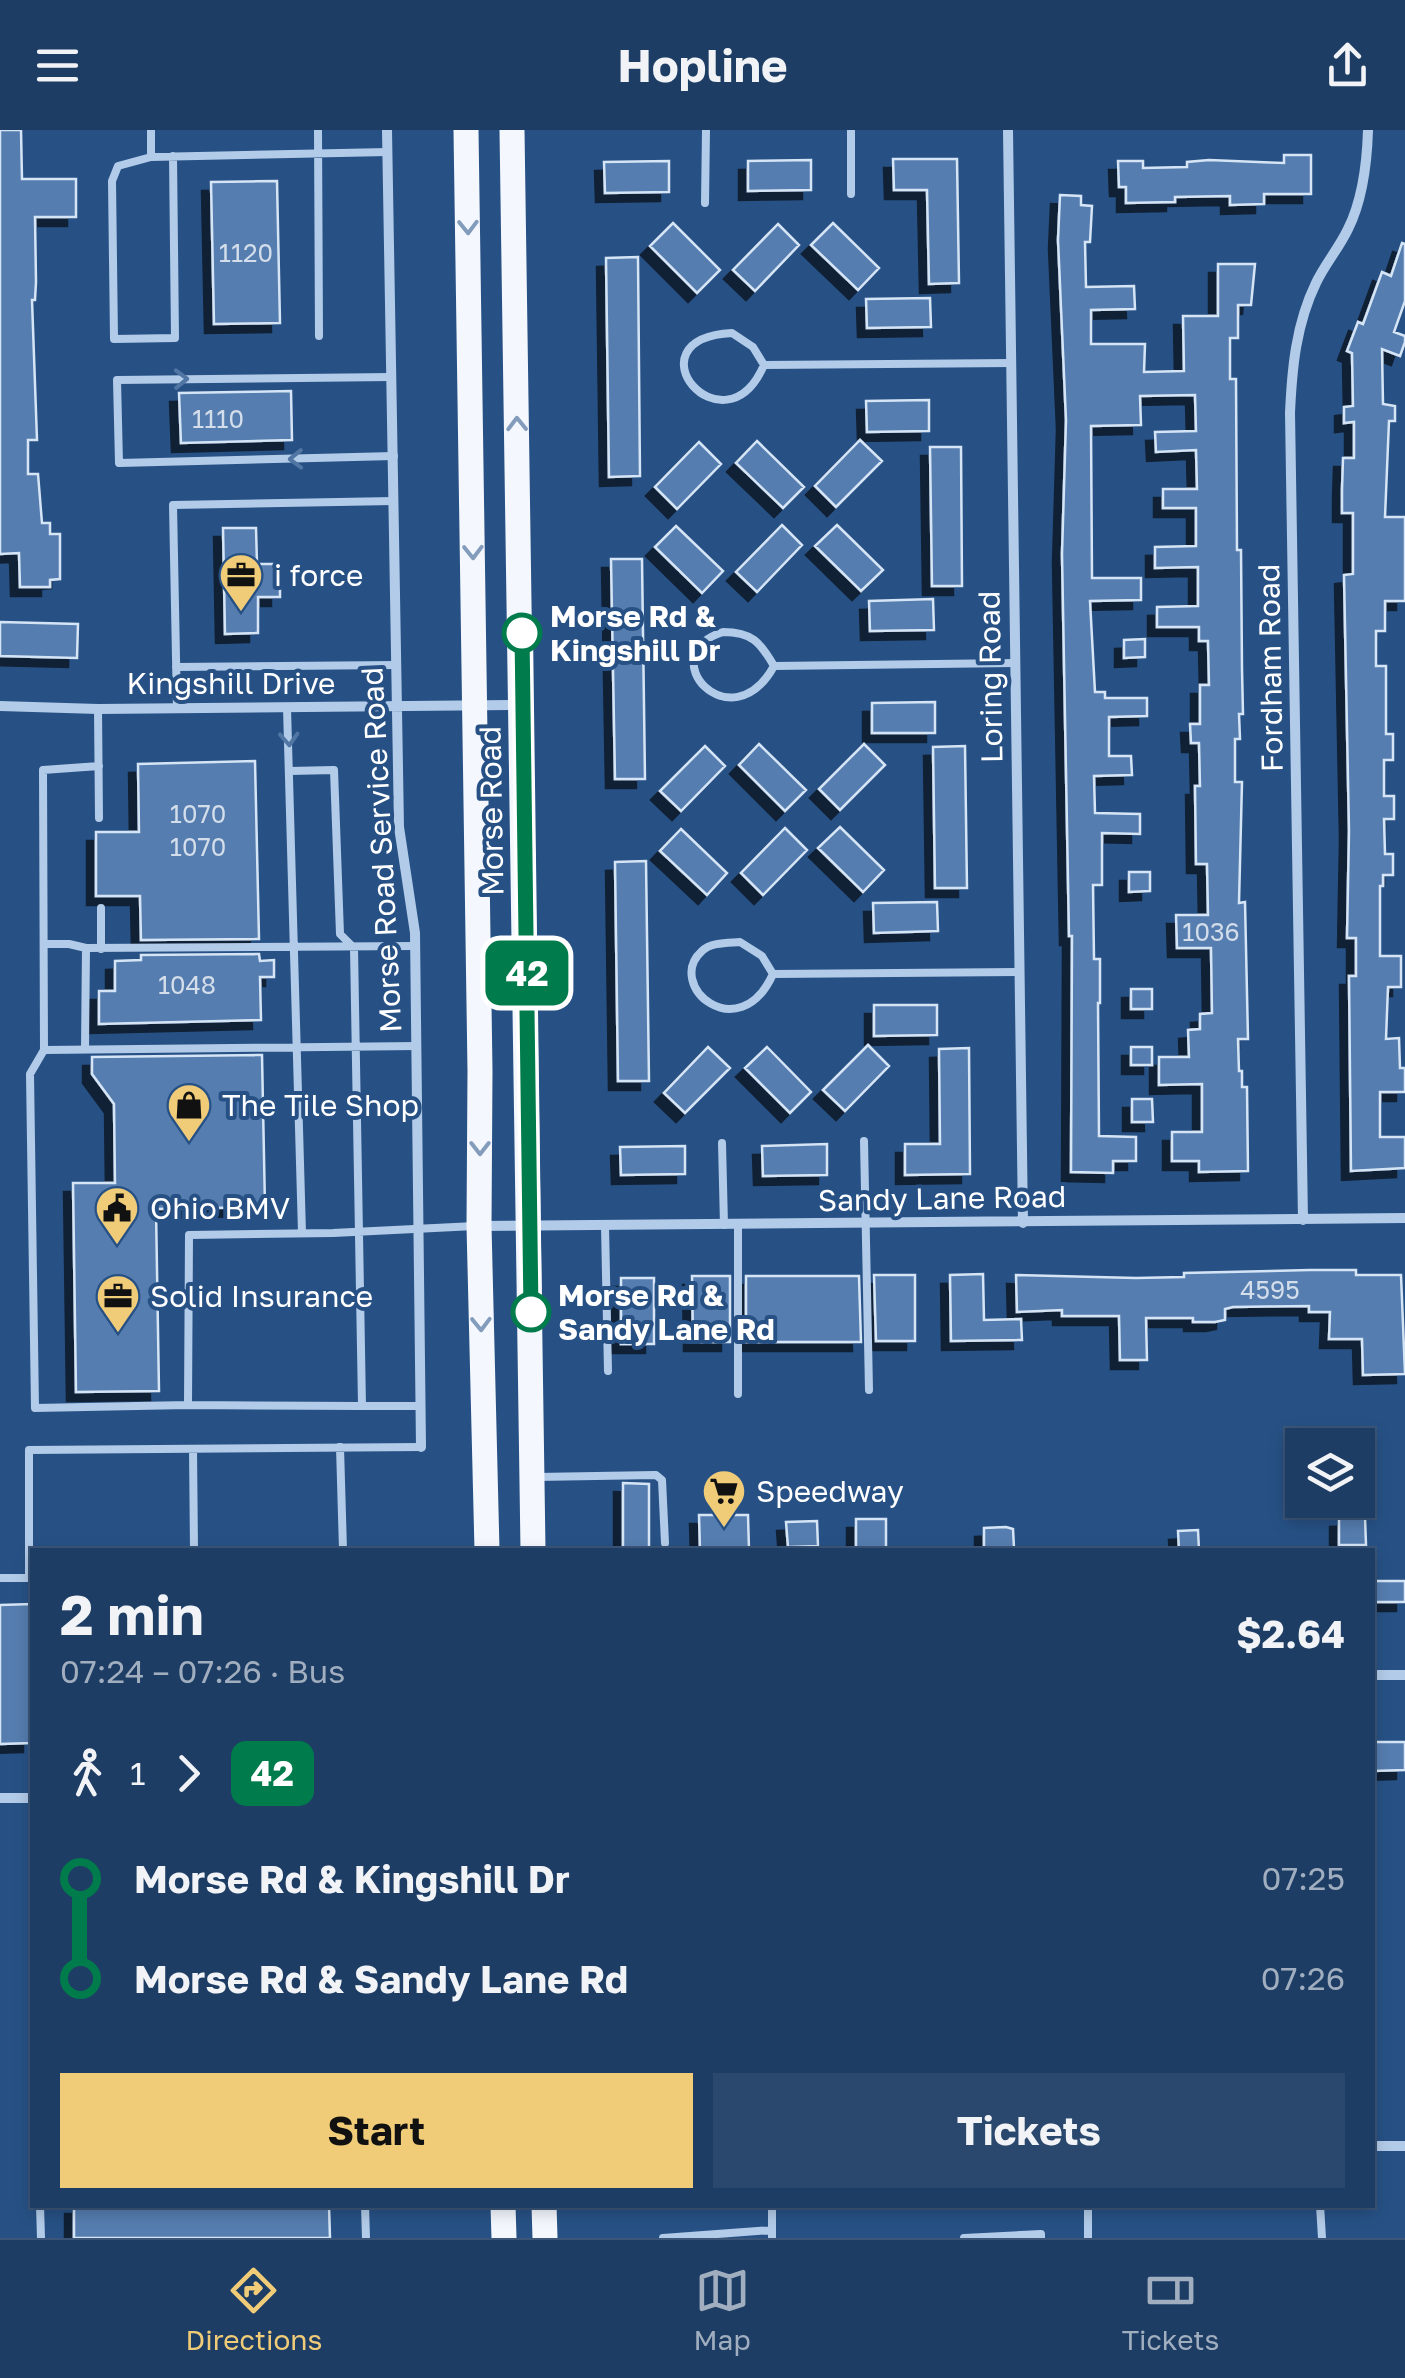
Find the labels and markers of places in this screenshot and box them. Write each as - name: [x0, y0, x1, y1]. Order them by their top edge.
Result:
- office icon: i force: [218, 552, 264, 613]
- place label: i force: [274, 557, 363, 593]
- place label: Morse Rd & Kingshill Dr: [550, 598, 721, 668]
- marker: Morse Rd & Kingshill Dr: [503, 614, 541, 652]
- shop icon: The Tile Shop: [166, 1082, 212, 1143]
- place label: The Tile Shop: [222, 1087, 419, 1123]
- public building icon: Ohio BMV: [94, 1185, 140, 1246]
- place label: Ohio BMV: [150, 1190, 290, 1226]
- office icon: Solid Insurance: [95, 1273, 141, 1334]
- place label: Morse Rd & Sandy Lane Rd: [558, 1277, 775, 1347]
- place label: Solid Insurance: [150, 1278, 373, 1314]
- marker: Morse Rd & Sandy Lane Rd: [512, 1293, 550, 1331]
- supermarket icon: Speedway: [701, 1468, 747, 1529]
- place label: Speedway: [756, 1473, 904, 1509]

